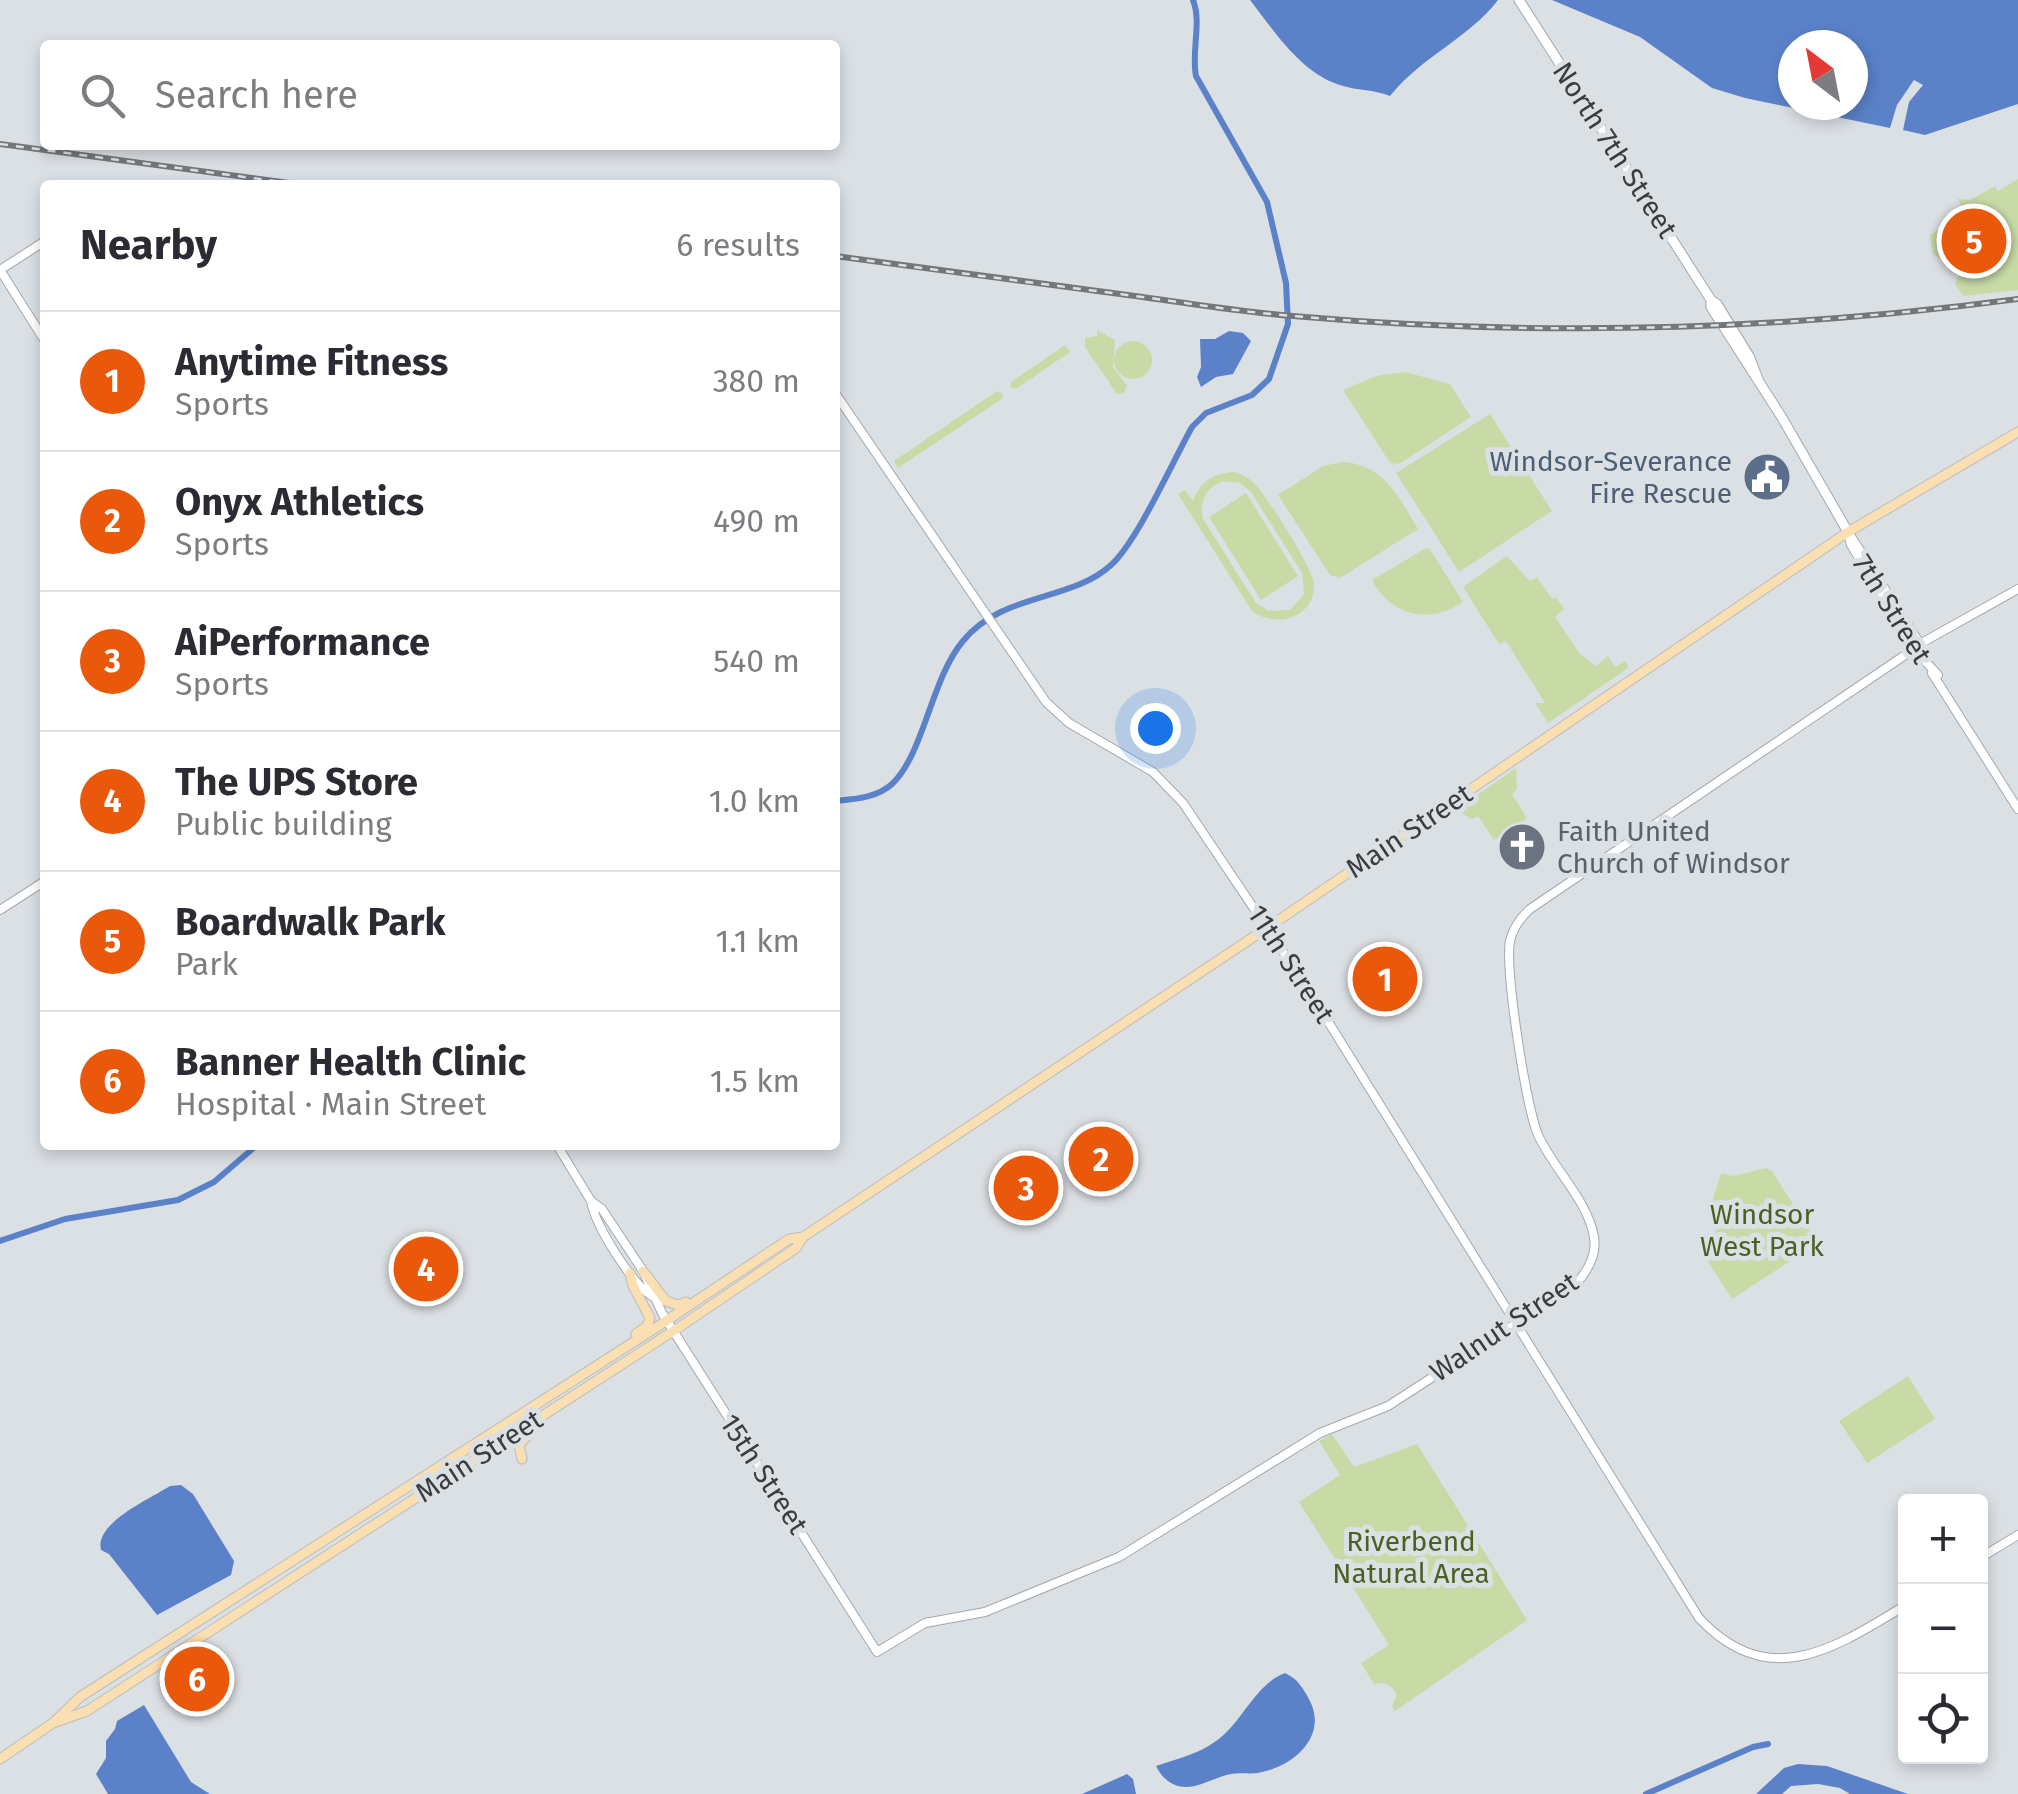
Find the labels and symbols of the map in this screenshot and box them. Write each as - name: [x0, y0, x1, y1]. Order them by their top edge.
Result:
- north arrow: [1778, 30, 1868, 120]
- street label: North 7th Street: [1546, 56, 1684, 245]
- pin: 5: [1942, 204, 2006, 278]
- place label: Windsor-Severance Fire Rescue: [1489, 445, 1732, 510]
- public building icon: Windsor-Severance Fire Rescue: [1741, 451, 1793, 503]
- street label: 7th Street: [1846, 548, 1939, 670]
- your location: [1130, 703, 1181, 754]
- street label: Main Street: [1340, 776, 1479, 885]
- place label: Faith United Church of Windsor: [1557, 815, 1790, 880]
- church icon: Faith United Church of Windsor: [1496, 821, 1548, 873]
- street label: 11th Street: [1241, 899, 1342, 1030]
- pin: 1: [1352, 942, 1418, 1016]
- pin: 2: [1068, 1122, 1134, 1196]
- pin: 3: [994, 1150, 1058, 1226]
- park label: Windsor West Park: [1700, 1198, 1825, 1263]
- pin: 4: [394, 1232, 458, 1306]
- street label: Walnut Street: [1424, 1265, 1585, 1389]
- street label: Main Street: [409, 1402, 549, 1509]
- street label: 15th Street: [713, 1408, 815, 1541]
- park label: Riverbend Natural Area: [1332, 1525, 1490, 1590]
- pin: 6: [164, 1642, 230, 1716]

